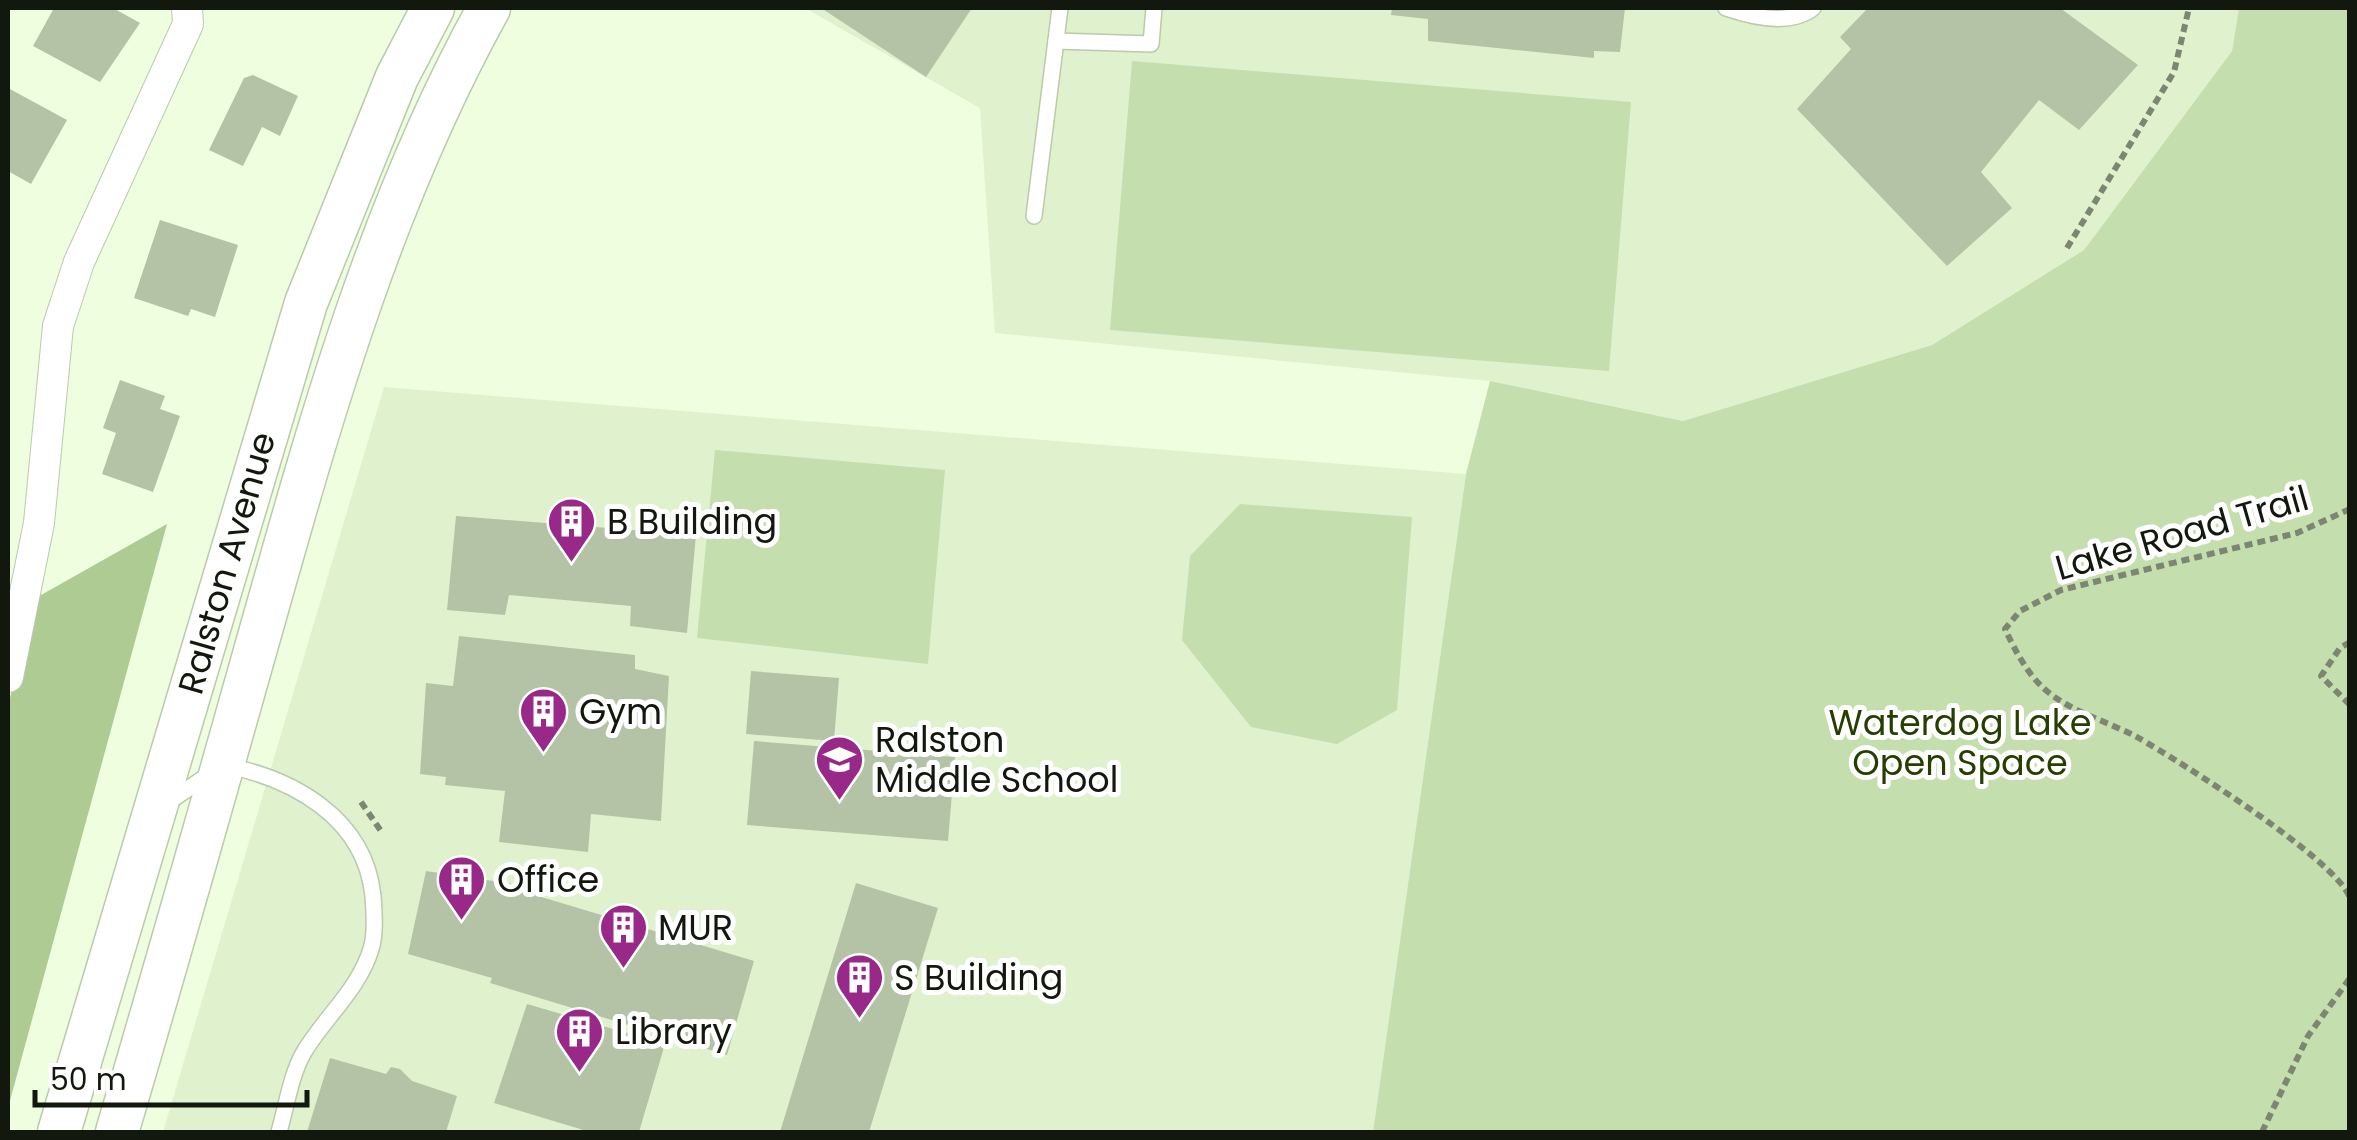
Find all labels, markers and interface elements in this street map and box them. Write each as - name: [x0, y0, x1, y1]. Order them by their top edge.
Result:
- street label: Ralston Avenue: [166, 426, 287, 699]
- street label: Lake Road Trail: [2050, 473, 2314, 592]
- building icon: B Building: [546, 496, 598, 564]
- place label: B Building: [607, 497, 777, 546]
- building icon: Gym: [518, 686, 570, 754]
- place label: Gym: [579, 687, 662, 736]
- park label: Waterdog Lake Open Space: [1829, 698, 2091, 787]
- place label: Ralston Middle School: [875, 715, 1118, 804]
- school or university icon: Ralston Middle School: [814, 734, 866, 802]
- building icon: Office: [436, 854, 488, 922]
- place label: Office: [497, 855, 599, 904]
- building icon: MUR: [597, 902, 649, 970]
- place label: MUR: [658, 903, 733, 952]
- building icon: S Building: [833, 952, 885, 1020]
- place label: S Building: [894, 953, 1063, 1002]
- building icon: Library: [554, 1006, 606, 1074]
- place label: Library: [615, 1007, 732, 1056]
- scale bar: [35, 1045, 308, 1107]
- text: 50 m: [50, 1058, 127, 1101]

